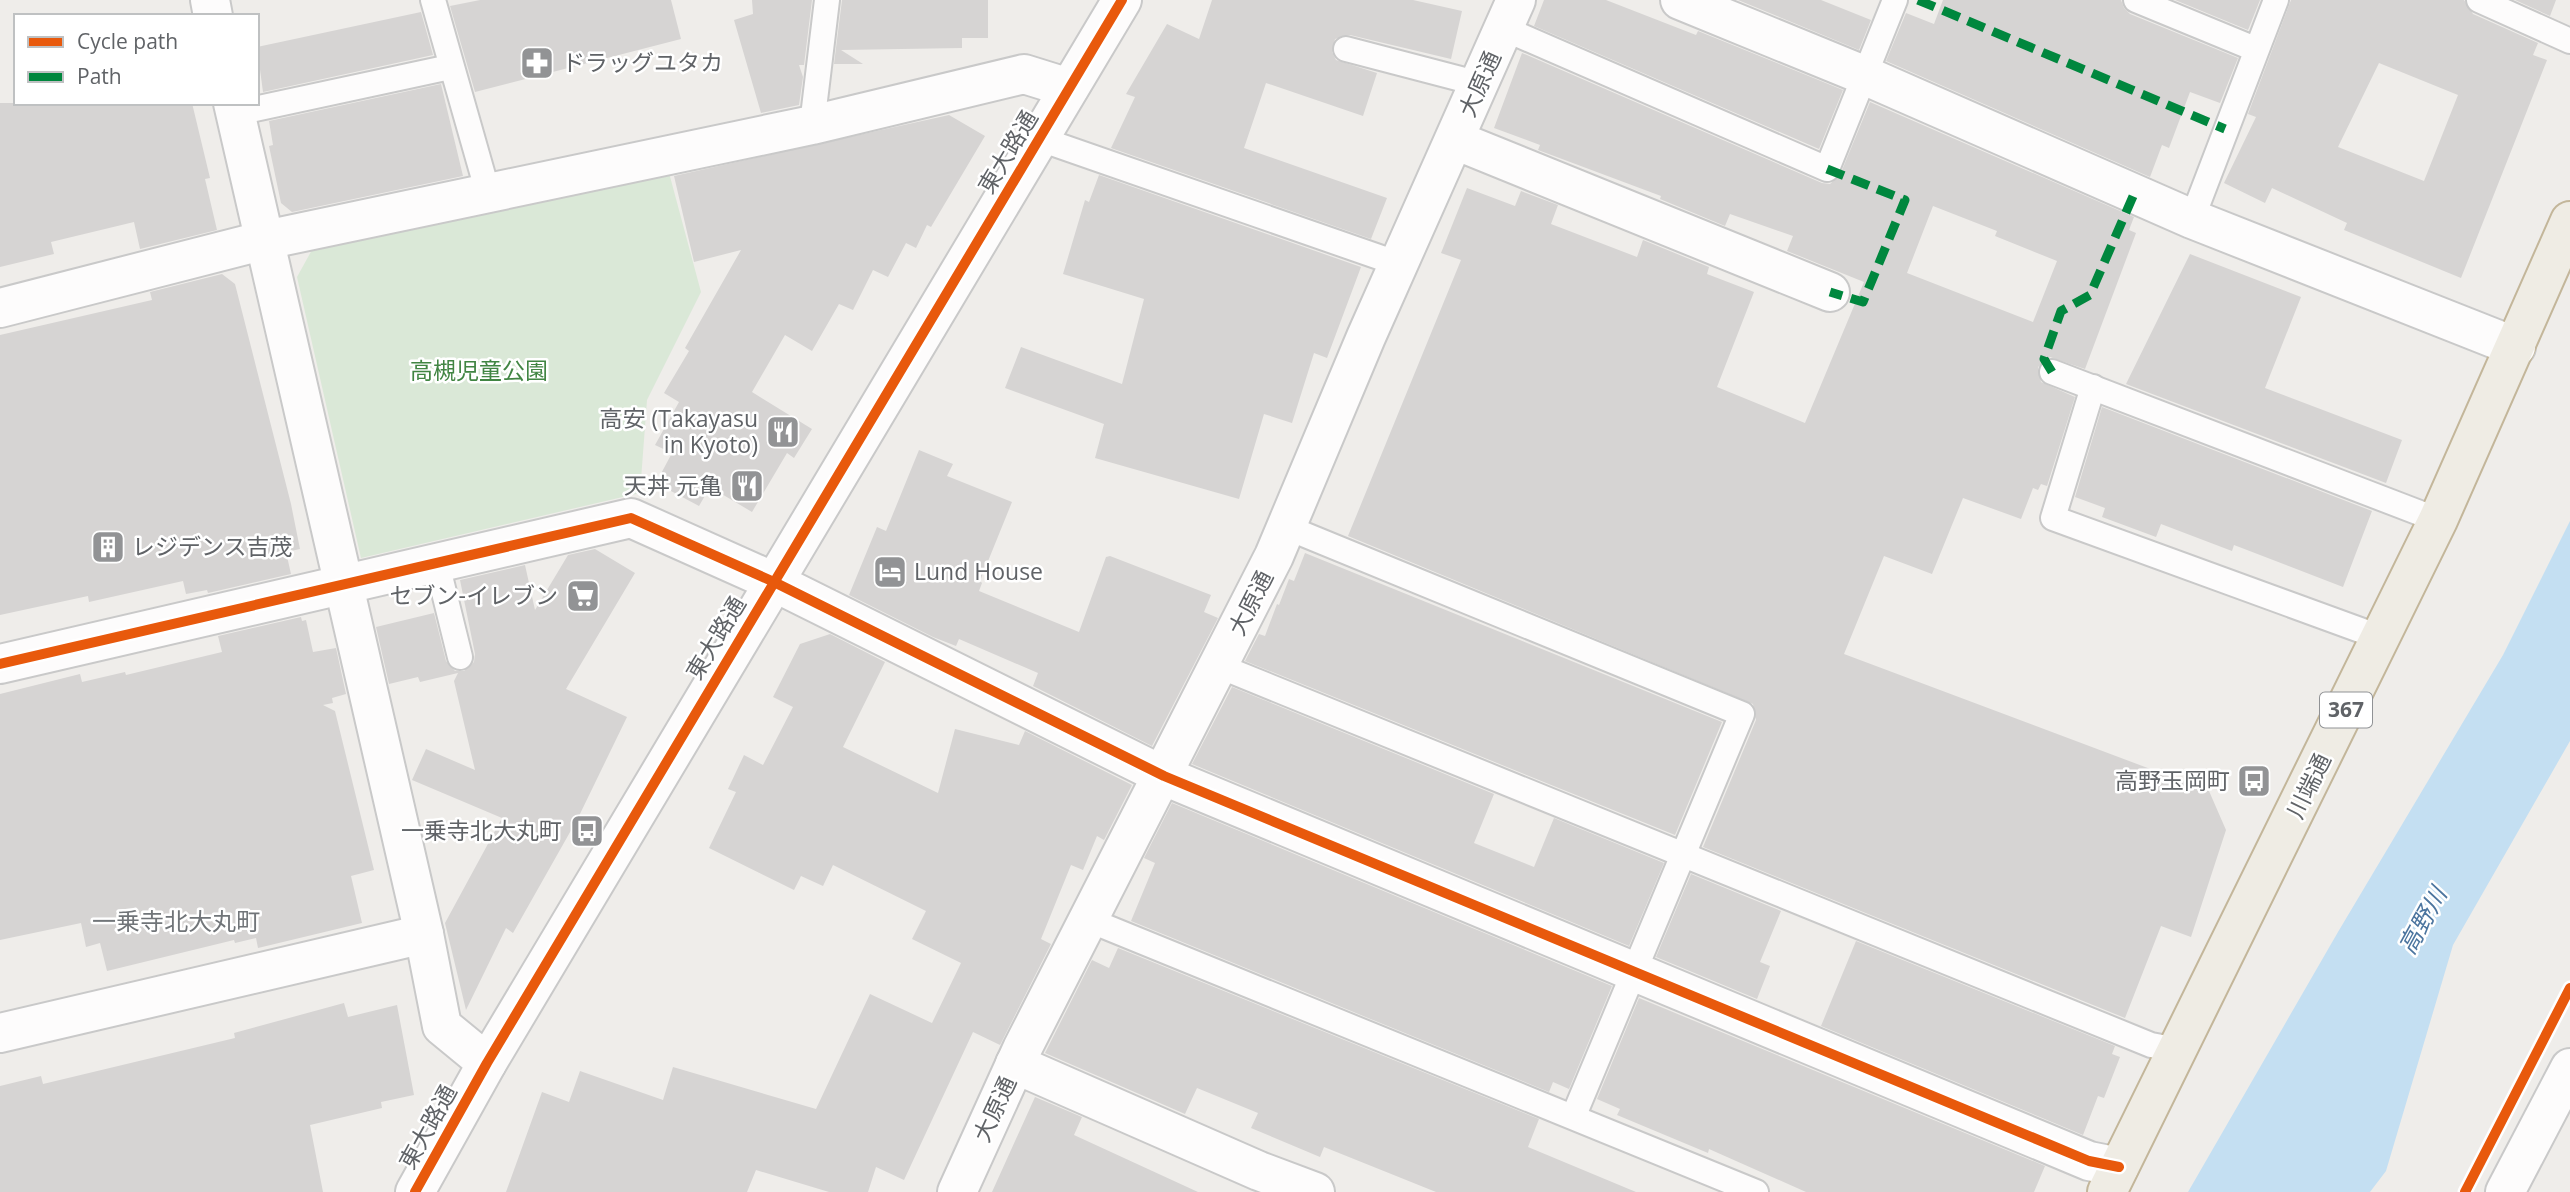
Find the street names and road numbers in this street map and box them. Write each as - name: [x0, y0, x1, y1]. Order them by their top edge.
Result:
- street label: 大原通: [1450, 46, 1508, 122]
- street label: 東大路通: [970, 104, 1045, 199]
- street label: 大原通: [1220, 565, 1280, 641]
- street label: 東大路通: [678, 590, 753, 685]
- road number: 367: [2320, 692, 2372, 728]
- street label: 川端通: [2279, 748, 2338, 824]
- street label: 大原通: [965, 1071, 1023, 1147]
- street label: 東大路通: [391, 1079, 463, 1175]

